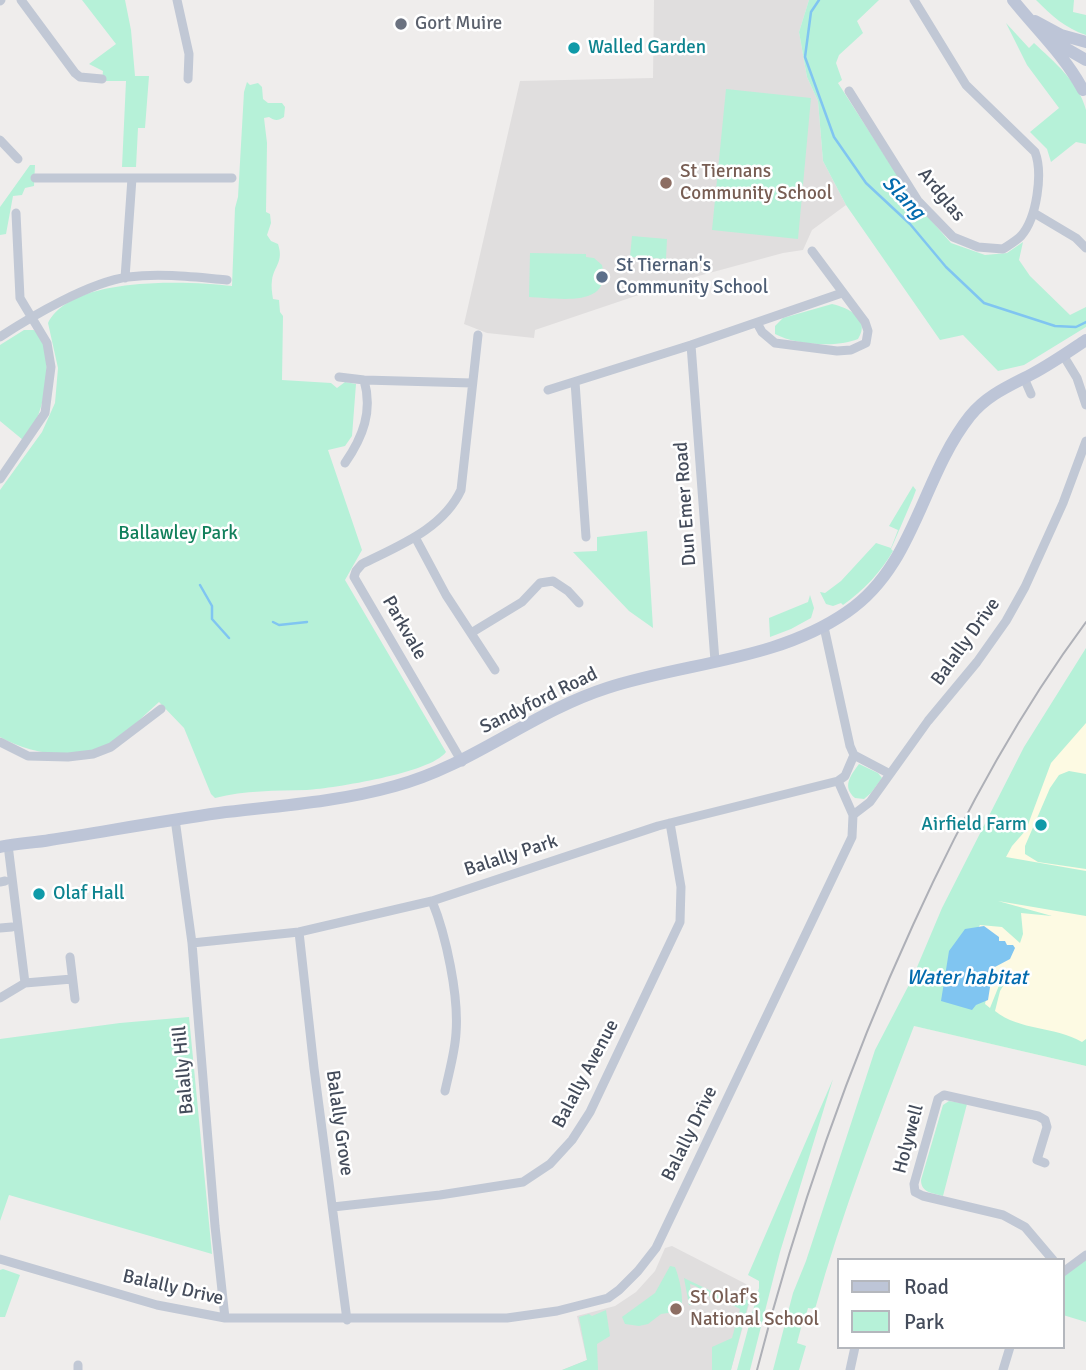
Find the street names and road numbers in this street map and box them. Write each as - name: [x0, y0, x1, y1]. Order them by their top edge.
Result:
- street label: Ardglas: [913, 164, 969, 226]
- street label: Dun Emer Road: [670, 441, 702, 567]
- street label: Parkvale: [377, 592, 431, 664]
- street label: Balally Drive: [927, 594, 1005, 690]
- street label: Sandyford Road: [477, 663, 601, 739]
- street label: Balally Park: [462, 830, 560, 882]
- street label: Balally Avenue: [548, 1016, 624, 1132]
- street label: Balally Hill: [169, 1025, 199, 1115]
- street label: Balally Grove: [320, 1069, 358, 1177]
- street label: Balally Drive: [657, 1083, 723, 1185]
- street label: Holywell: [889, 1102, 929, 1176]
- street label: Balally Drive: [120, 1265, 226, 1311]

